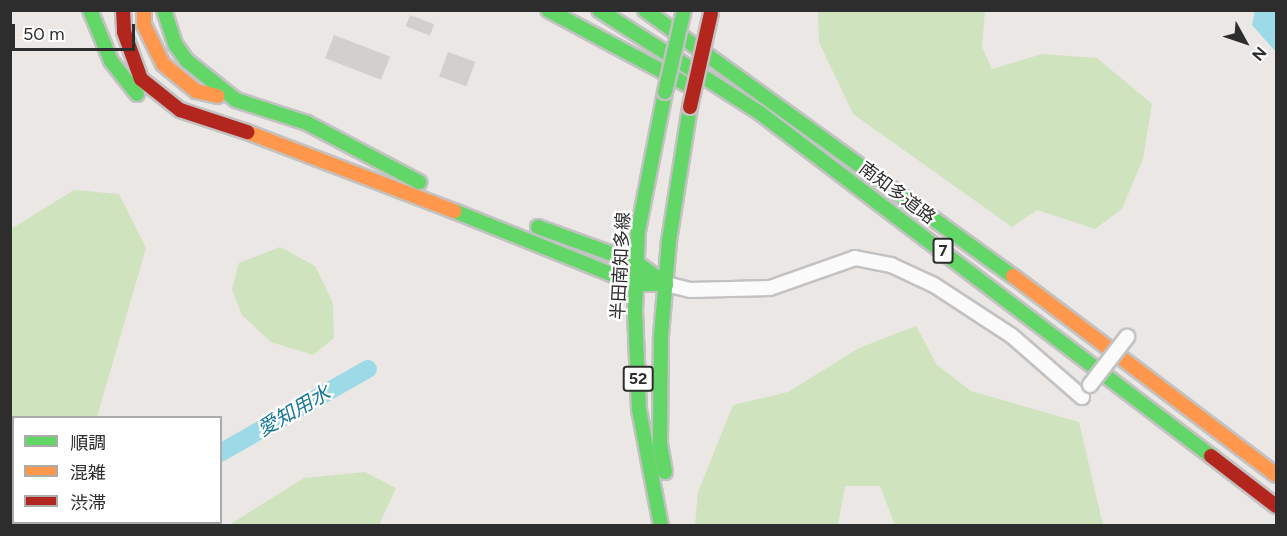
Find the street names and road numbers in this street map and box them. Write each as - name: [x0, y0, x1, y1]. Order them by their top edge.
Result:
- street label: 南知多道路: [855, 157, 939, 229]
- street label: 半田南知多線: [607, 212, 635, 320]
- road number: 7: [932, 238, 954, 264]
- road number: 52: [622, 366, 654, 392]

